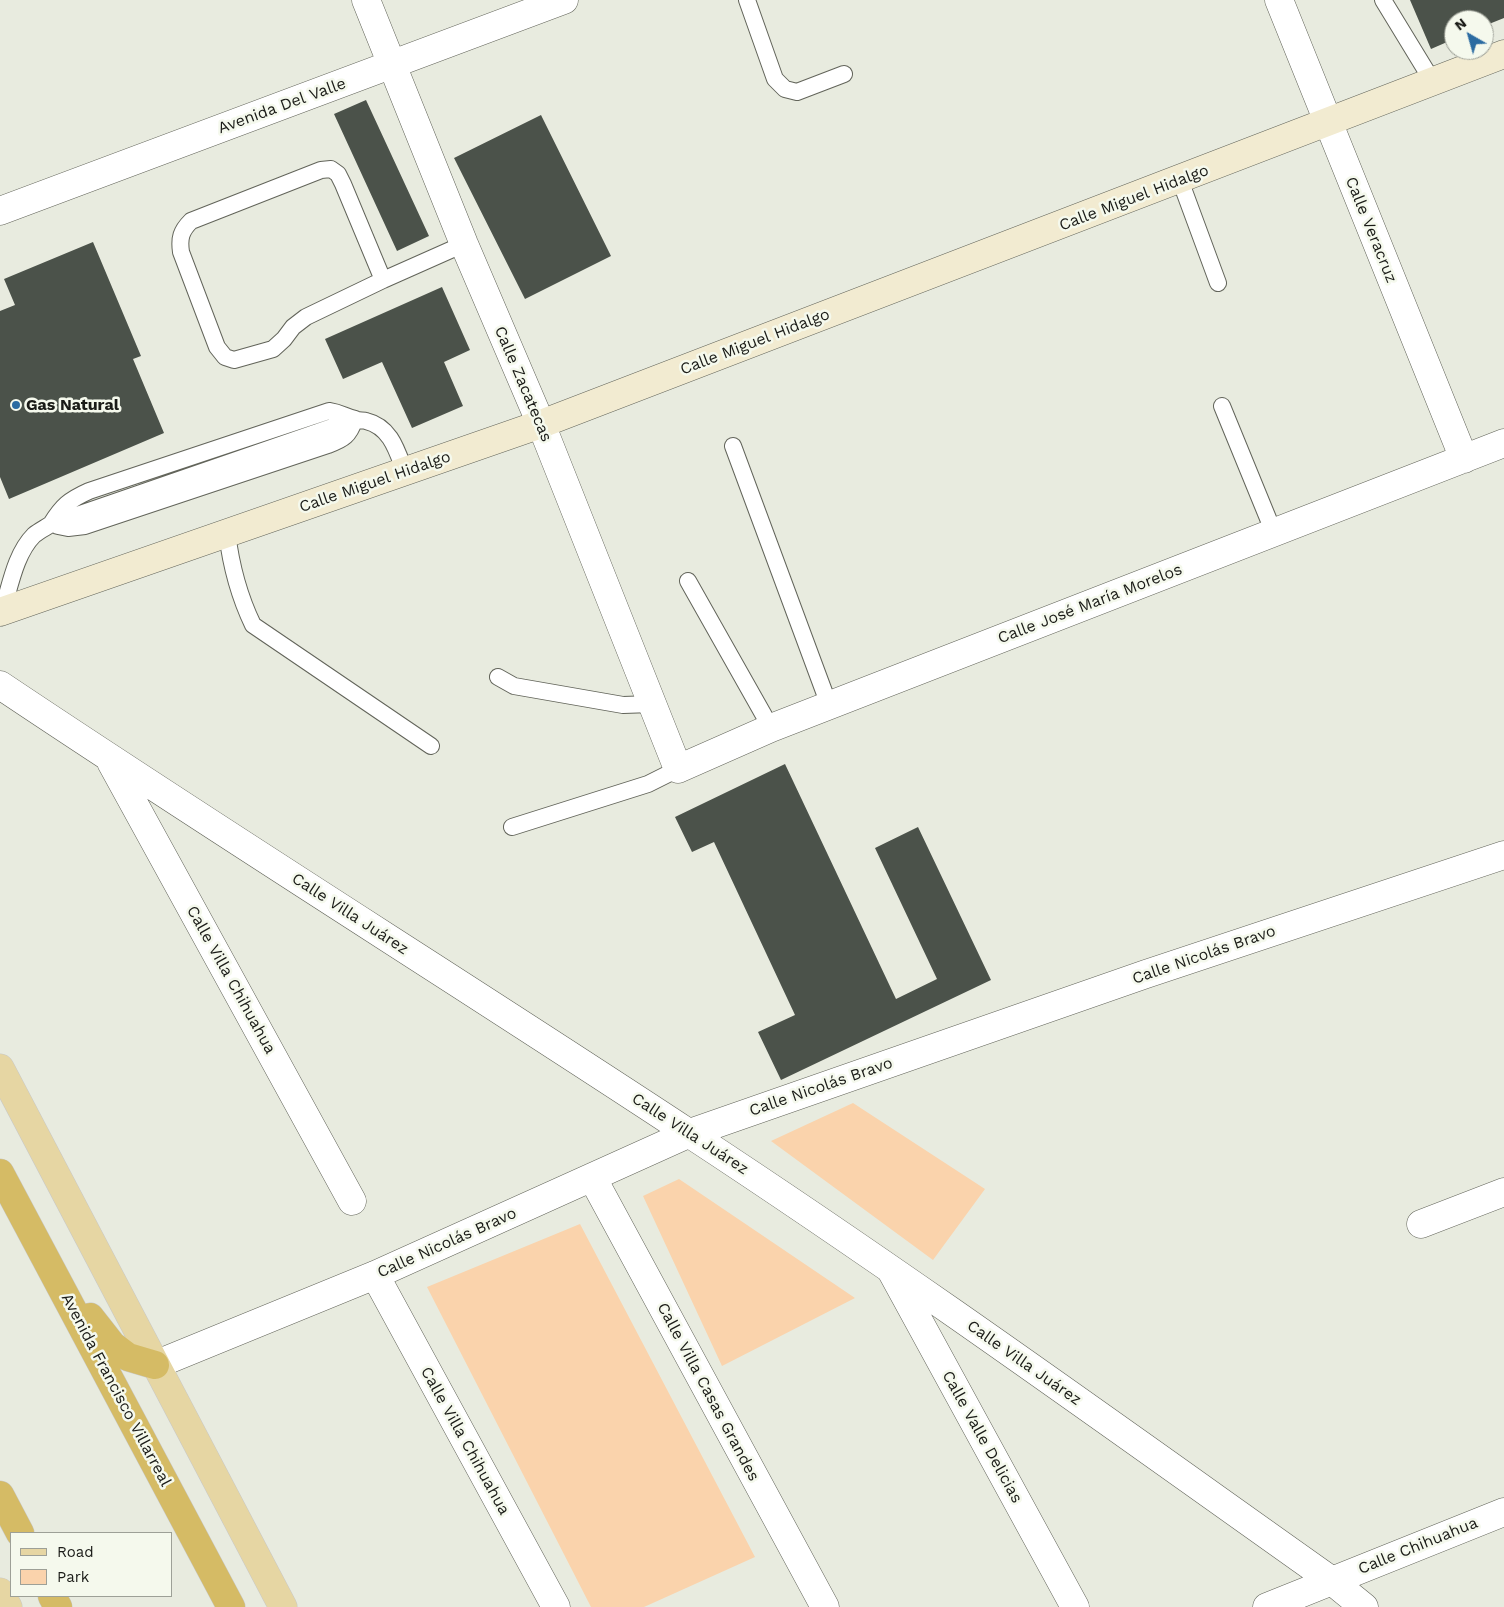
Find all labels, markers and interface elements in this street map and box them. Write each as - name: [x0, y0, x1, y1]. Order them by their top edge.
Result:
- north arrow: [1444, 10, 1494, 60]
- text: N: [1451, 14, 1469, 33]
- street label: Avenida Del Valle: [215, 74, 349, 138]
- street label: Calle Miguel Hidalgo: [1057, 161, 1211, 235]
- street label: Calle Veracruz: [1341, 174, 1401, 286]
- street label: Calle Miguel Hidalgo: [678, 305, 832, 379]
- street label: Calle Zacatecas: [490, 323, 556, 445]
- place label: Gas Natural: [26, 395, 119, 415]
- marker: Gas Natural: [10, 399, 22, 411]
- street label: Calle Miguel Hidalgo: [297, 447, 453, 517]
- street label: Calle José María Morelos: [995, 560, 1185, 648]
- street label: Calle Villa Juárez: [288, 869, 412, 959]
- street label: Calle Villa Chihuahua: [182, 903, 280, 1057]
- street label: Calle Nicolás Bravo: [1130, 921, 1278, 989]
- street label: Calle Nicolás Bravo: [747, 1053, 895, 1121]
- street label: Calle Villa Juárez: [628, 1089, 752, 1179]
- street label: Calle Nicolás Bravo: [374, 1204, 520, 1282]
- street label: Avenida Francisco Villarreal: [57, 1290, 175, 1490]
- street label: Calle Villa Casas Grandes: [653, 1299, 763, 1485]
- street label: Calle Villa Juárez: [963, 1316, 1085, 1410]
- street label: Calle Villa Chihuahua: [416, 1364, 514, 1518]
- street label: Calle Valle Delicias: [938, 1368, 1026, 1506]
- street label: Calle Chihuahua: [1355, 1513, 1481, 1579]
- legend: [10, 1532, 172, 1597]
- text: Road: [57, 1543, 94, 1561]
- text: Park: [57, 1568, 89, 1586]

